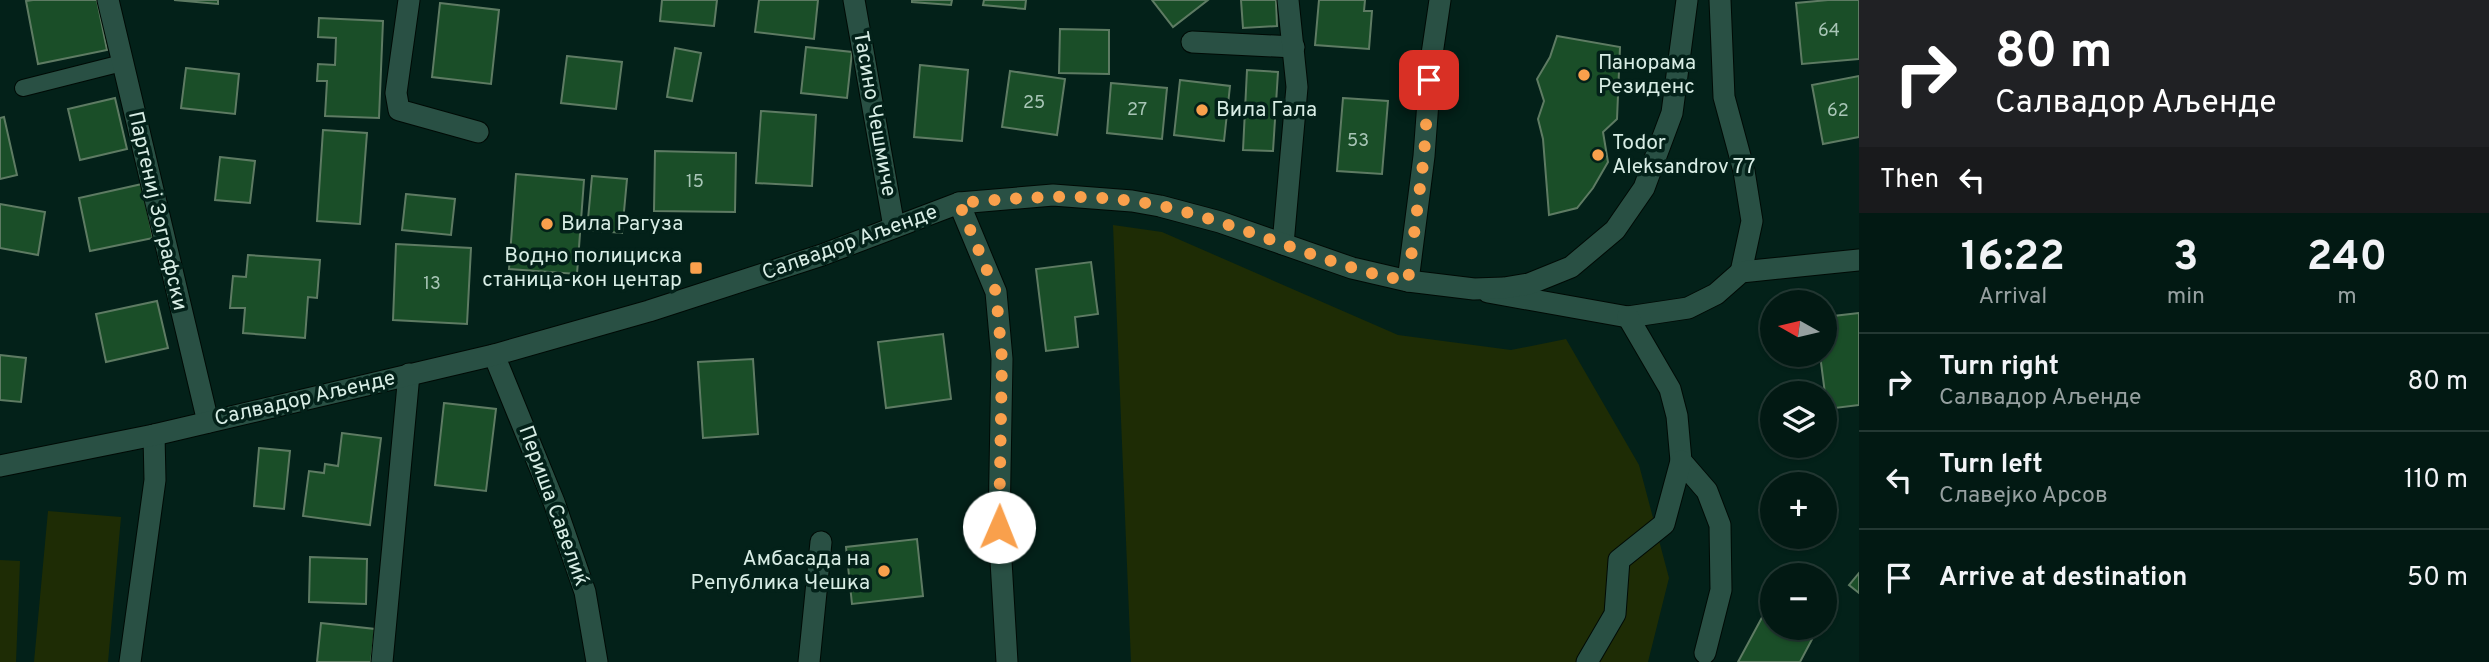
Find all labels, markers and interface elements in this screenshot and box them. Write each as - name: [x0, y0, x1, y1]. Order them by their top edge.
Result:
- house number: 64: [1818, 20, 1840, 43]
- text: 80 m: [1995, 23, 2112, 85]
- icon: right: [1880, 28, 1971, 119]
- street label: Тасино Чешмиче: [846, 29, 902, 199]
- pin: [1399, 50, 1459, 110]
- place label: Панорама Резиденс: [1598, 50, 1696, 101]
- icon: arrive: [1410, 61, 1448, 99]
- marker: Панорама Резиденс: [1576, 67, 1592, 83]
- text: Салвадор Аљенде: [1995, 84, 2277, 124]
- house number: 25: [1023, 92, 1045, 115]
- place label: Вила Гала: [1216, 97, 1317, 124]
- house number: 27: [1127, 99, 1147, 122]
- house number: 62: [1827, 100, 1849, 123]
- marker: Вила Гала: [1194, 102, 1210, 118]
- street label: Партениј Зографски: [121, 109, 193, 313]
- house number: 53: [1347, 130, 1369, 153]
- place label: Todor Aleksandrov 77: [1612, 130, 1755, 181]
- marker: Todor Aleksandrov 77: [1590, 147, 1606, 163]
- icon: left: [1953, 161, 1991, 199]
- text: Then: [1880, 164, 1939, 197]
- house number: 15: [686, 171, 704, 194]
- street label: Салвадор Аљенде: [759, 199, 941, 287]
- place label: Вила Рагуза: [561, 211, 683, 238]
- marker: Вила Рагуза: [539, 216, 555, 232]
- text: 16:22: [1961, 232, 2065, 285]
- text: 3: [2173, 232, 2199, 285]
- text: 240: [2307, 232, 2387, 285]
- place label: Водно полициска станица-кон центар: [482, 243, 682, 294]
- marker: Водно полициска станица-кон центар: [688, 260, 704, 276]
- house number: 13: [423, 273, 441, 296]
- text: Arrival: [1979, 283, 2047, 312]
- text: min: [2167, 283, 2205, 312]
- text: m: [2337, 283, 2357, 312]
- north arrow: [1760, 290, 1838, 368]
- map controls: [1760, 290, 1837, 640]
- text: Turn right: [1939, 351, 2059, 384]
- icon: right: [1880, 363, 1918, 401]
- street label: Салвадор Аљенде: [212, 365, 398, 433]
- text: 80 m: [2408, 366, 2468, 399]
- button: layers: [1760, 381, 1837, 458]
- text: Салвадор Аљенде: [1939, 384, 2141, 413]
- street label: Периша Савелиќ: [511, 422, 595, 590]
- text: Turn left: [1939, 449, 2043, 482]
- icon: left: [1880, 461, 1918, 499]
- text: 110 m: [2404, 464, 2468, 497]
- button: +: [1760, 472, 1837, 549]
- text: Славејко Арсов: [1939, 482, 2108, 511]
- position arrow: [962, 490, 1036, 564]
- place label: Амбасада на Република Чешка: [691, 546, 870, 597]
- icon: arrive: [1880, 559, 1918, 597]
- text: Arrive at destination: [1939, 562, 2187, 595]
- text: 50 m: [2407, 562, 2468, 595]
- marker: Амбасада на Република Чешка: [876, 563, 892, 579]
- button: −: [1760, 563, 1837, 640]

